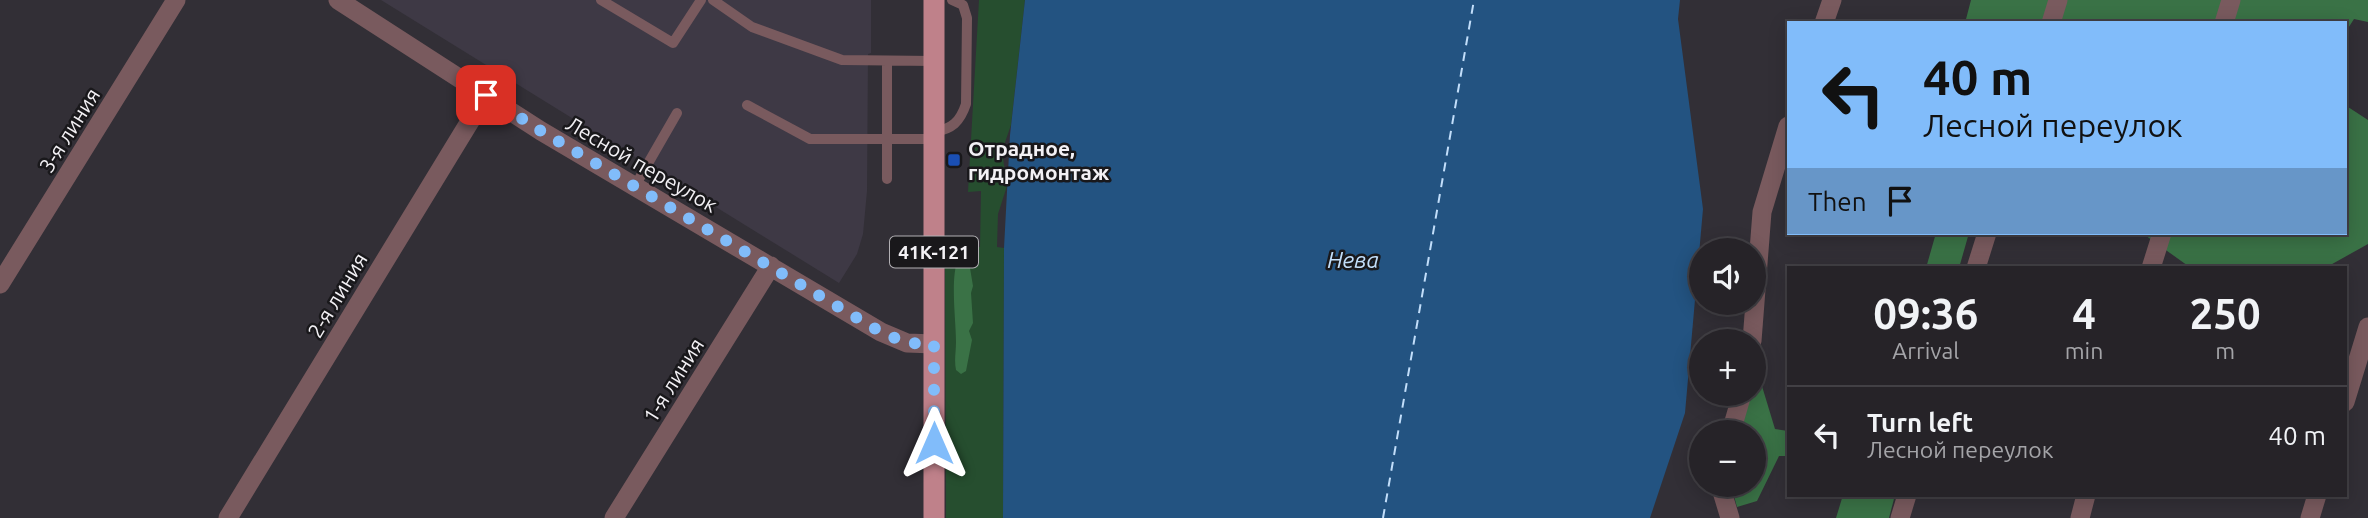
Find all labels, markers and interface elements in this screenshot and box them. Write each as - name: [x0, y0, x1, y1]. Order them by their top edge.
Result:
- icon: left: [1808, 49, 1899, 140]
- text: 40 m: [1923, 49, 2032, 104]
- pin: [456, 65, 516, 125]
- icon: arrive: [467, 76, 505, 114]
- street label: 3-я линия: [34, 83, 104, 177]
- text: Лесной переулок: [1923, 107, 2183, 143]
- street label: Лесной переулок: [562, 111, 722, 217]
- place label: Отрадное, гидромонтаж: [968, 136, 1110, 184]
- marker: Отрадное, гидромонтаж: [946, 152, 962, 168]
- icon: arrive: [1881, 182, 1919, 220]
- text: Then: [1808, 187, 1867, 216]
- road number: 41К-121: [890, 236, 978, 268]
- map controls: [1689, 238, 1766, 497]
- button: sound: [1689, 238, 1766, 315]
- water label: Нева: [1327, 247, 1379, 272]
- street label: 2-я линия: [302, 248, 372, 342]
- text: 09:36: [1873, 290, 1978, 337]
- text: 4: [2072, 290, 2096, 337]
- text: 250: [2190, 290, 2261, 337]
- button: +: [1689, 329, 1766, 406]
- street label: 1-я линия: [638, 333, 708, 427]
- text: Arrival: [1892, 338, 1959, 363]
- text: min: [2065, 338, 2103, 363]
- text: m: [2215, 338, 2235, 363]
- position arrow: [897, 406, 971, 480]
- text: Turn left: [1867, 408, 1973, 437]
- icon: left: [1808, 416, 1846, 454]
- button: −: [1689, 420, 1766, 497]
- text: 40 m: [2268, 421, 2326, 450]
- text: Лесной переулок: [1867, 437, 2054, 462]

